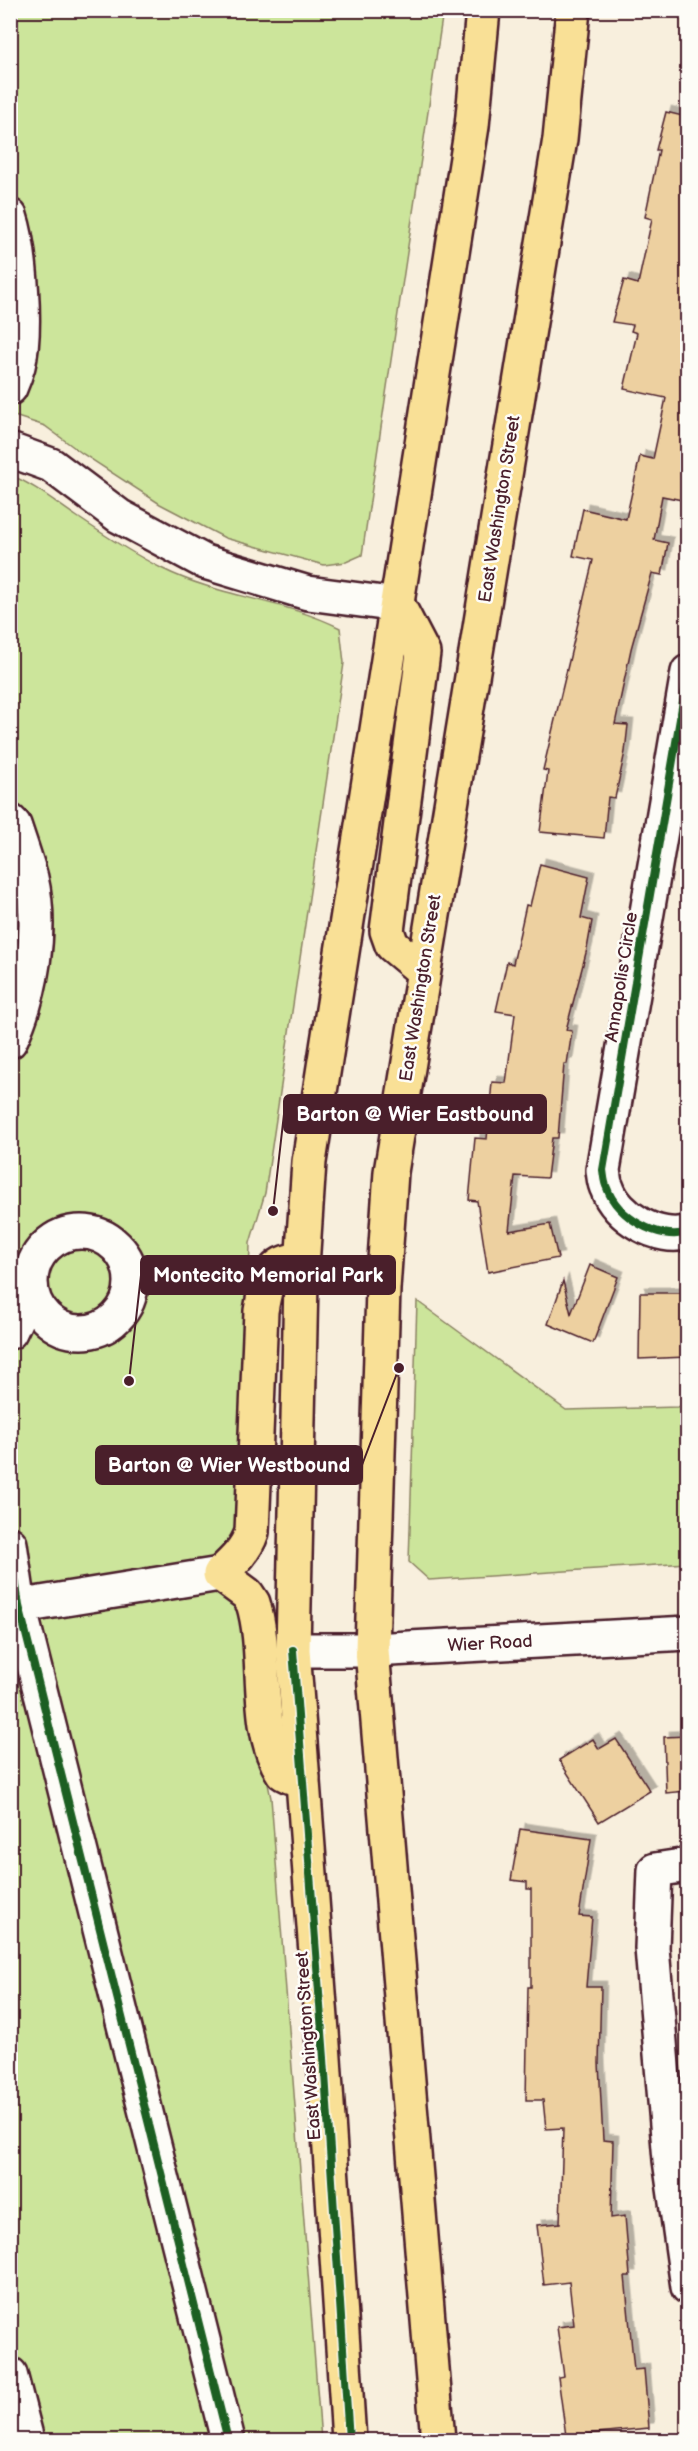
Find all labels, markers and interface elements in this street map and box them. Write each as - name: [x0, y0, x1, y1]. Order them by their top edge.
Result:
- street label: East Washington Street: [474, 414, 525, 604]
- street label: East Washington Street: [395, 893, 446, 1083]
- street label: Annapolis Circle: [601, 910, 642, 1044]
- callout: Barton @ Wier Eastbound: [284, 1095, 546, 1133]
- text: Barton @ Wier Eastbound: [296, 1103, 534, 1127]
- callout: Montecito Memorial Park: [141, 1256, 395, 1294]
- text: Montecito Memorial Park: [153, 1264, 384, 1288]
- callout: Barton @ Wier Westbound: [96, 1446, 362, 1484]
- text: Barton @ Wier Westbound: [108, 1454, 350, 1478]
- street label: Wier Road: [447, 1631, 533, 1656]
- street label: East Washington Street: [291, 1950, 326, 2141]

